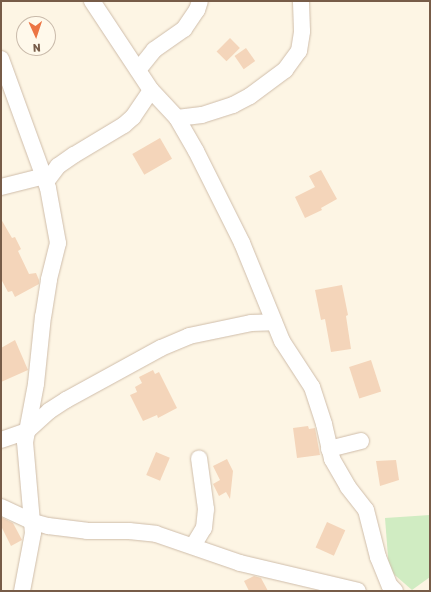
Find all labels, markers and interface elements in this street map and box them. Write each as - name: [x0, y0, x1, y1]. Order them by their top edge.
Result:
- north arrow: [16, 16, 56, 56]
- text: N: [32, 41, 41, 54]

